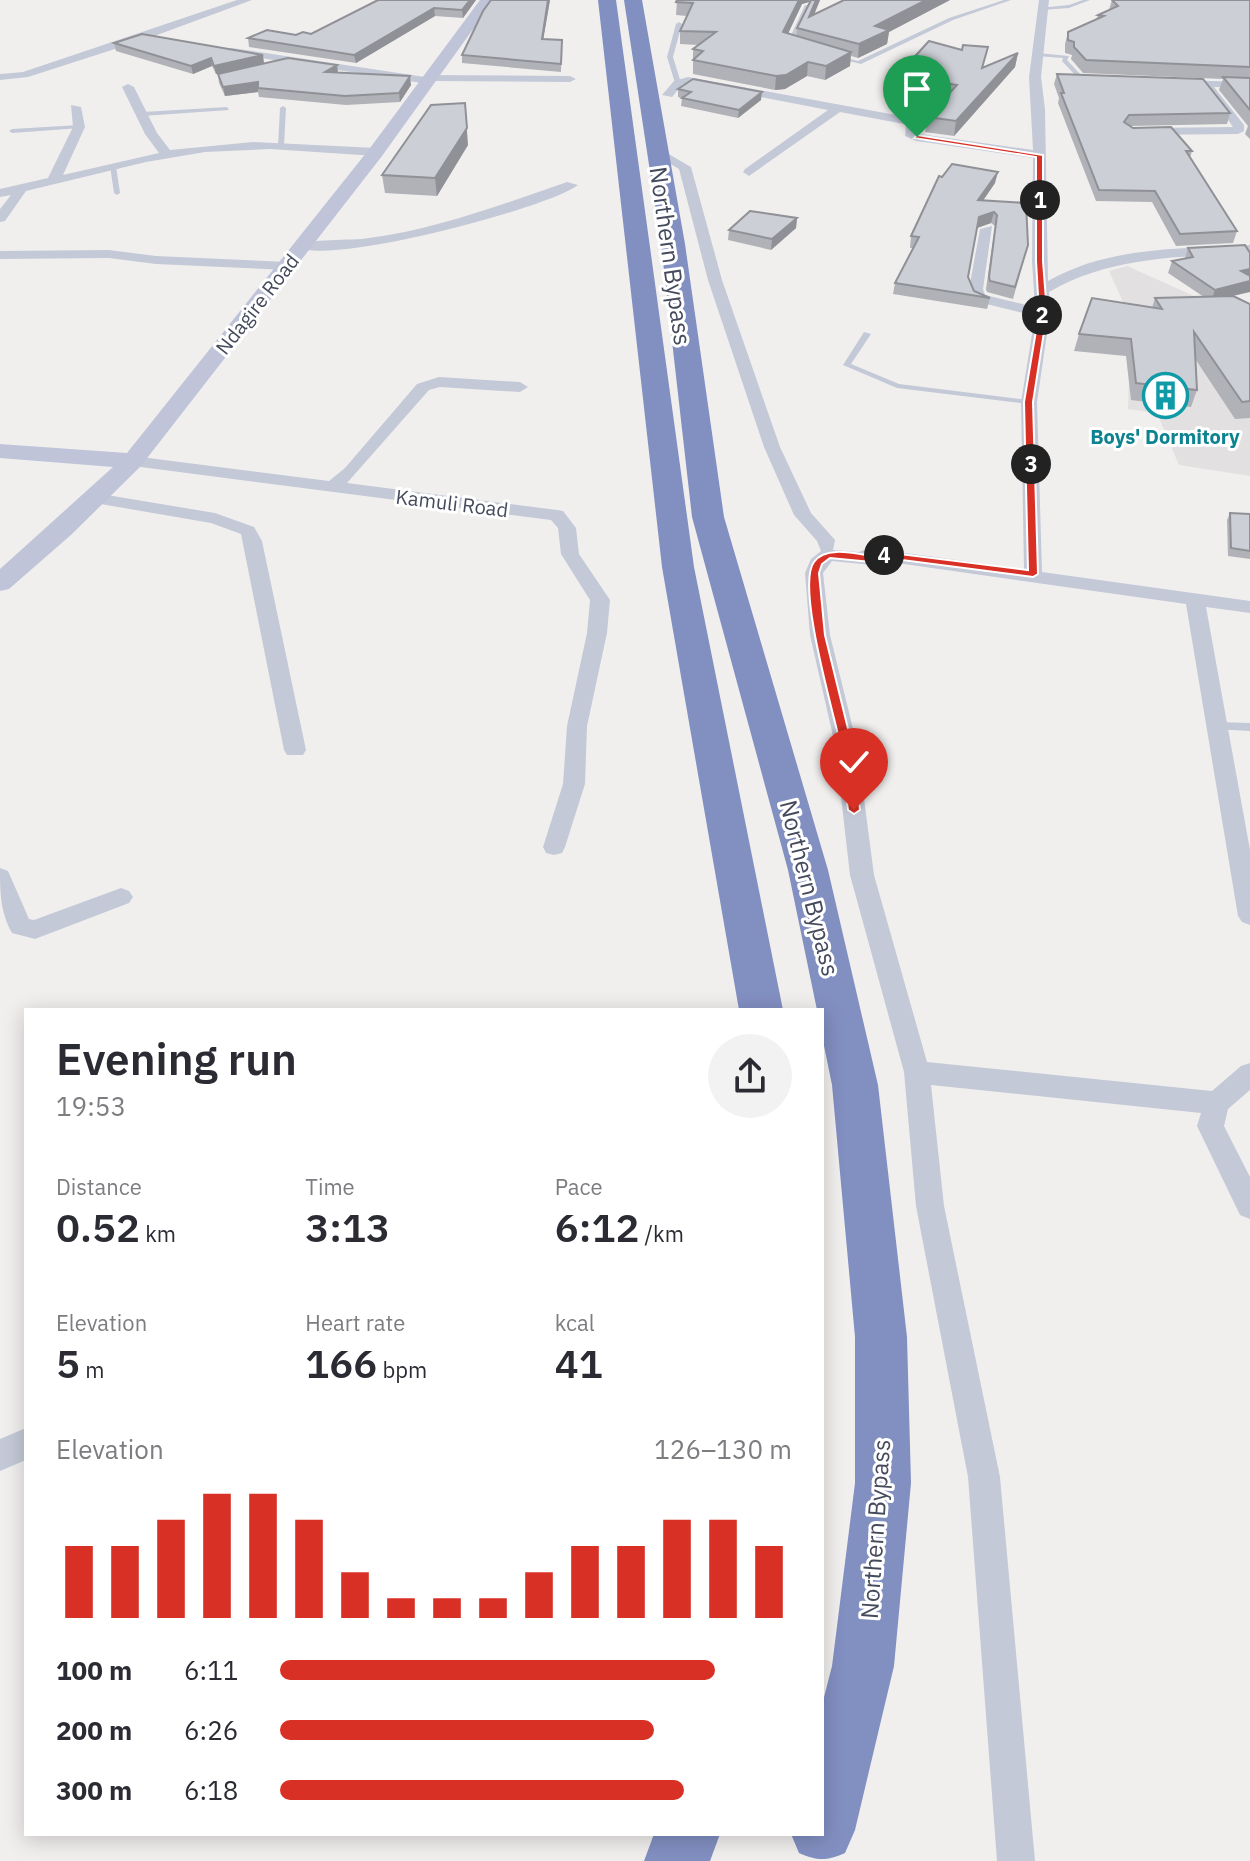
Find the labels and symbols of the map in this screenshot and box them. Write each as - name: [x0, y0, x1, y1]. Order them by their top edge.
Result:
- pin: [883, 55, 951, 137]
- street label: Northern Bypass: [643, 165, 699, 347]
- pin: 1: [1020, 180, 1060, 220]
- street label: Ndagire Road: [209, 248, 305, 360]
- pin: 2: [1022, 295, 1062, 335]
- building icon: Boys' Dormitory: [1141, 372, 1189, 420]
- place label: Boys' Dormitory: [1090, 423, 1240, 450]
- pin: 3: [1011, 444, 1051, 484]
- street label: Kamuli Road: [394, 483, 510, 523]
- pin: 4: [864, 535, 904, 575]
- pin: [820, 728, 888, 810]
- street label: Northern Bypass: [773, 797, 847, 979]
- street label: Northern Bypass: [853, 1438, 897, 1620]

